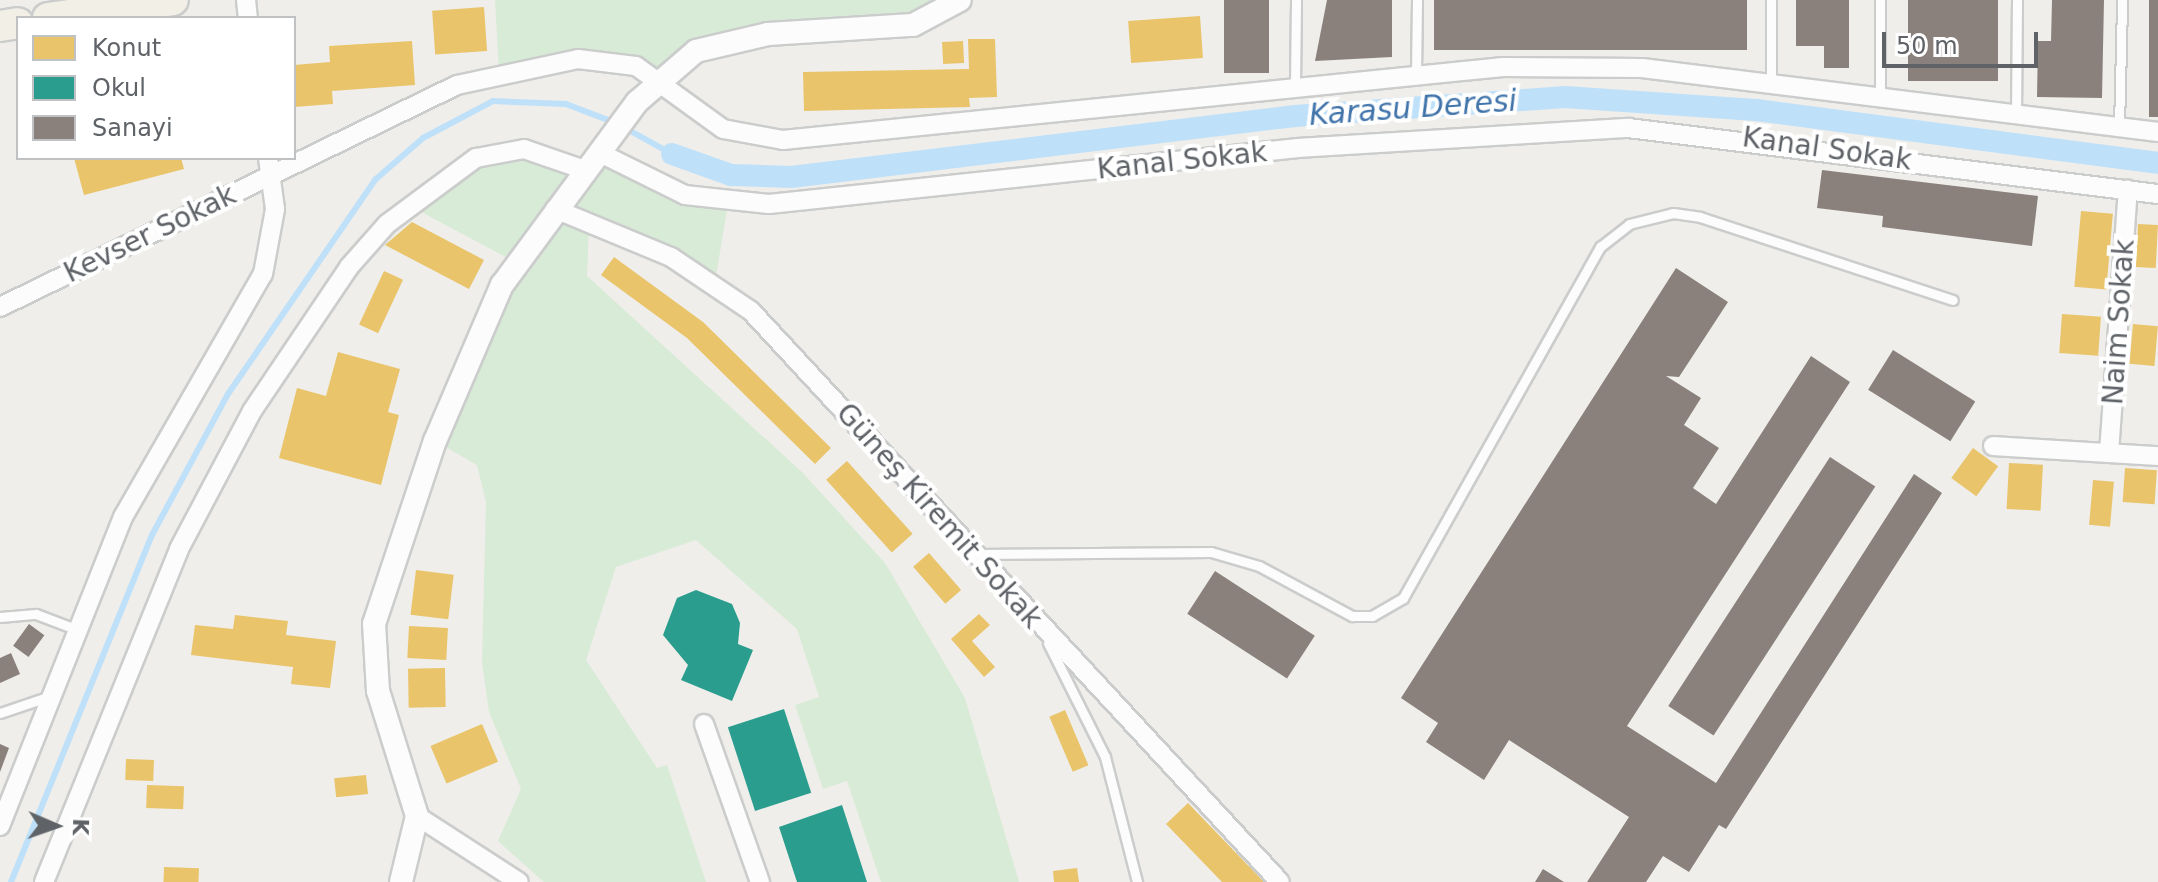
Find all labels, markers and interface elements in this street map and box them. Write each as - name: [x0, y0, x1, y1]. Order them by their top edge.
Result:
- legend: [16, 16, 296, 160]
- scale bar: [1886, 16, 2042, 66]
- text: 50 m: [1896, 32, 1958, 60]
- text: Konut: [92, 34, 161, 62]
- text: Okul: [92, 74, 146, 102]
- water label: Karasu Deresi: [1308, 83, 1518, 133]
- text: Sanayi: [92, 114, 173, 142]
- street label: Kanal Sokak: [1740, 120, 1914, 178]
- street label: Kanal Sokak: [1095, 135, 1269, 187]
- street label: Kevser Sokak: [59, 178, 241, 290]
- street label: Naim Sokak: [2096, 238, 2142, 406]
- street label: Güneş Kiremit Sokak: [829, 397, 1049, 635]
- north arrow: [16, 786, 96, 866]
- text: K: [68, 818, 93, 836]

